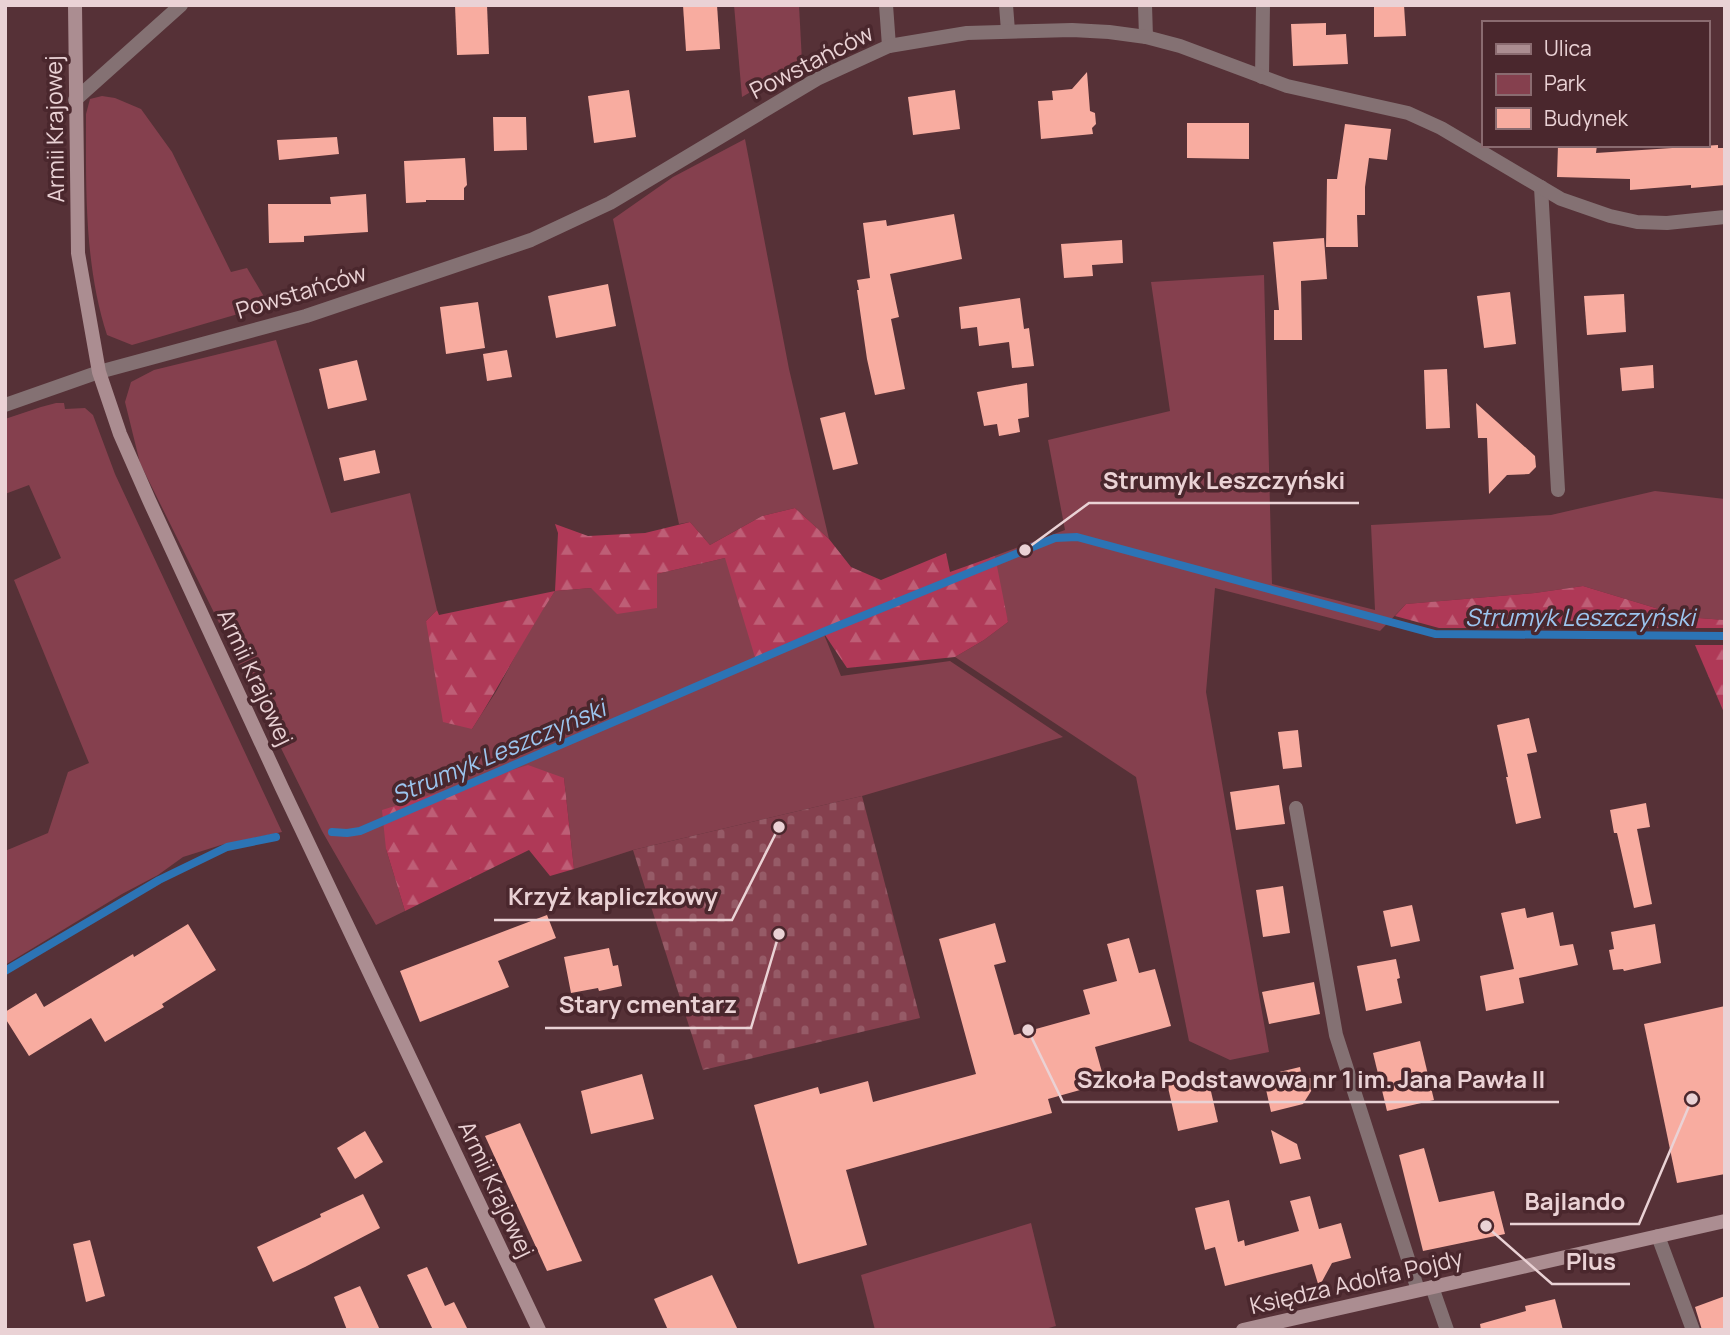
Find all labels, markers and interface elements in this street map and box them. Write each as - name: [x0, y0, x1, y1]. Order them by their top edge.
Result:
- street label: Powstańców: [744, 16, 879, 106]
- legend: [1482, 21, 1709, 147]
- text: Ulica: [1544, 34, 1592, 62]
- street label: Armii Krajowej: [37, 55, 71, 203]
- text: Park: [1544, 69, 1586, 97]
- text: Budynek: [1544, 104, 1629, 132]
- street label: Powstańców: [232, 256, 371, 326]
- callout: Strumyk Leszczyński: [1089, 458, 1359, 503]
- text: Strumyk Leszczyński: [1103, 463, 1345, 496]
- water label: Strumyk Leszczyński: [1465, 600, 1698, 633]
- street label: Armii Krajowej: [210, 603, 302, 751]
- water label: Strumyk Leszczyński: [386, 690, 613, 811]
- callout: Krzyż kapliczkowy: [494, 875, 732, 920]
- text: Krzyż kapliczkowy: [508, 879, 718, 912]
- callout: Stary cmentarz: [545, 983, 751, 1028]
- text: Stary cmentarz: [559, 987, 737, 1020]
- callout: Szkoła Podstawowa nr 1 im. Jana Pawła II: [1063, 1057, 1559, 1102]
- text: Szkoła Podstawowa nr 1 im. Jana Pawła II: [1077, 1062, 1545, 1095]
- street label: Armii Krajowej: [451, 1115, 543, 1263]
- callout: Bajlando: [1510, 1179, 1639, 1224]
- text: Bajlando: [1525, 1184, 1625, 1217]
- callout: Plus: [1552, 1239, 1630, 1284]
- street label: Księdza Adolfa Pojdy: [1246, 1241, 1466, 1321]
- text: Plus: [1566, 1244, 1616, 1277]

